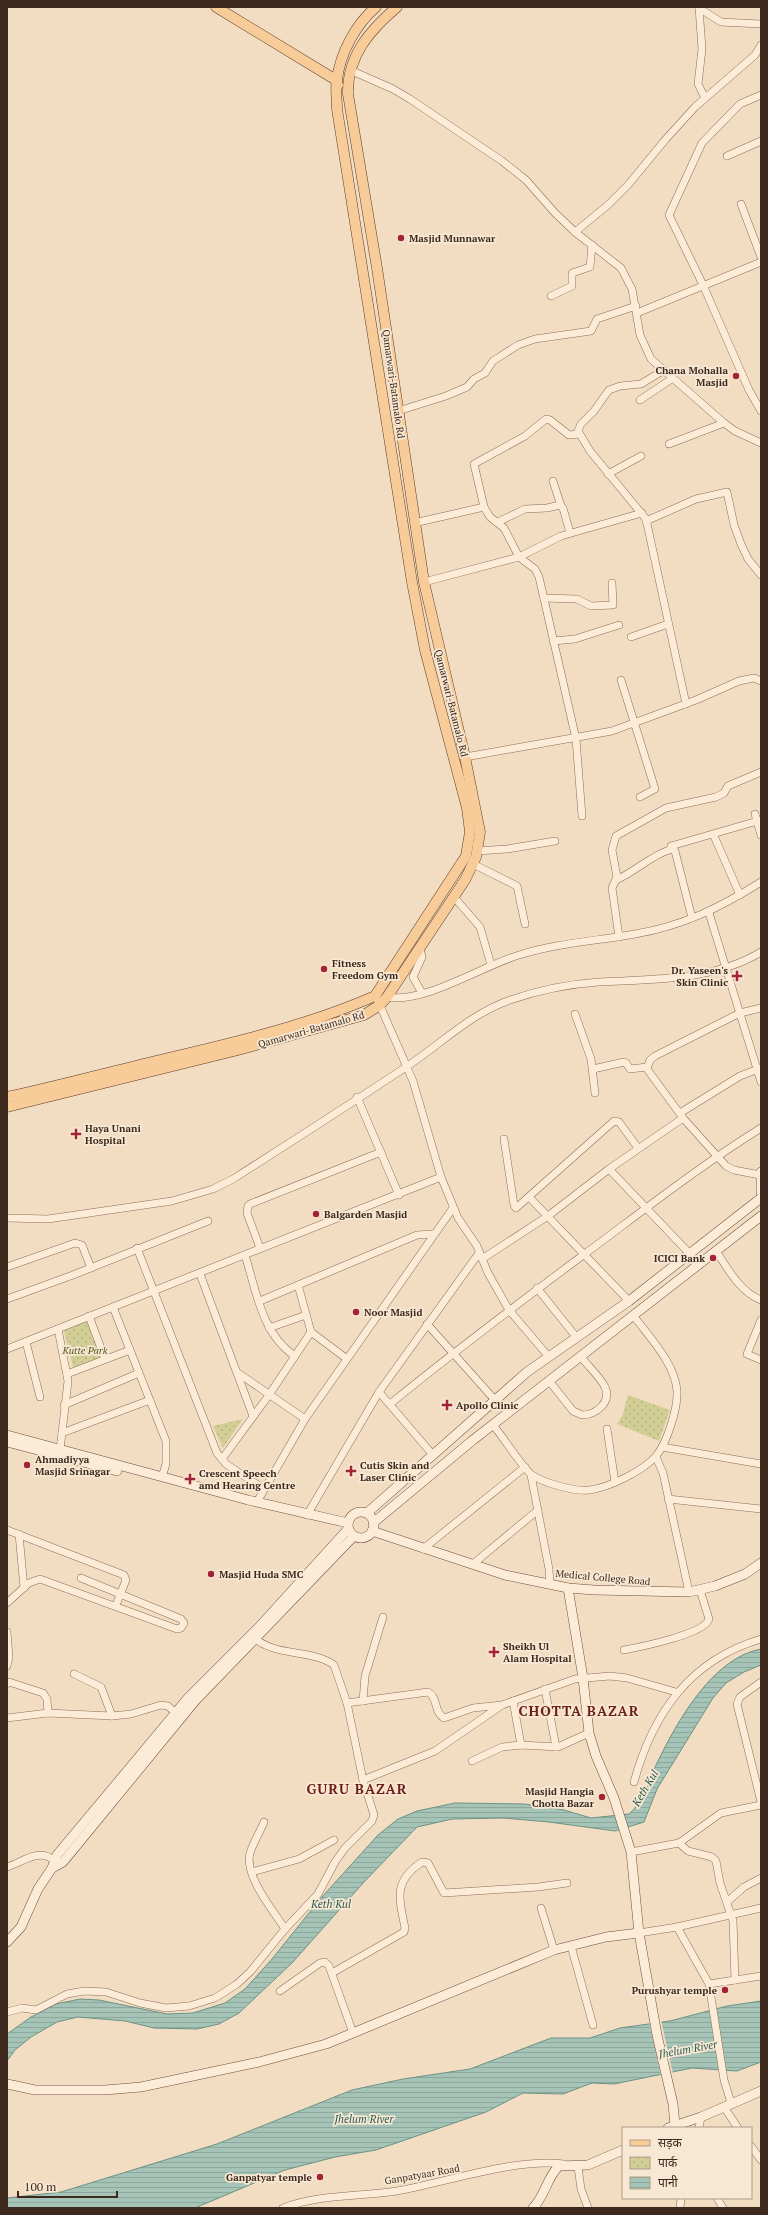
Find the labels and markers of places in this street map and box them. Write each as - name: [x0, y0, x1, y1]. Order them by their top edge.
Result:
- place label: Masjid Munnawar: [409, 232, 496, 245]
- marker: Masjid Munnawar: [396, 233, 406, 243]
- place label: Chana Mohalla Masjid: [655, 364, 728, 389]
- marker: Chana Mohalla Masjid: [731, 371, 741, 381]
- place label: Fitness Freedom Gym: [332, 957, 399, 982]
- marker: Fitness Freedom Gym: [319, 964, 329, 974]
- place label: Dr. Yaseen's Skin Clinic: [671, 964, 728, 989]
- marker: Dr. Yaseen's Skin Clinic: [731, 970, 743, 982]
- place label: Haya Unani Hospital: [85, 1122, 141, 1147]
- marker: Haya Unani Hospital: [70, 1128, 82, 1140]
- place label: Balgarden Masjid: [324, 1208, 407, 1221]
- marker: Balgarden Masjid: [311, 1209, 321, 1219]
- place label: ICICI Bank: [654, 1252, 705, 1265]
- marker: ICICI Bank: [708, 1253, 718, 1263]
- place label: Noor Masjid: [364, 1306, 422, 1319]
- marker: Noor Masjid: [351, 1307, 361, 1317]
- marker: Apollo Clinic: [441, 1399, 453, 1411]
- place label: Apollo Clinic: [456, 1399, 519, 1412]
- place label: Ahmadiyya Masjid Srinagar: [35, 1453, 111, 1478]
- place label: Cutis Skin and Laser Clinic: [360, 1459, 429, 1484]
- marker: Ahmadiyya Masjid Srinagar: [22, 1460, 32, 1470]
- marker: Cutis Skin and Laser Clinic: [345, 1465, 357, 1477]
- place label: Crescent Speech amd Hearing Centre: [199, 1467, 296, 1492]
- marker: Crescent Speech amd Hearing Centre: [184, 1473, 196, 1485]
- place label: Masjid Huda SMC: [219, 1568, 303, 1581]
- marker: Masjid Huda SMC: [206, 1569, 216, 1579]
- place label: Sheikh Ul Alam Hospital: [503, 1640, 572, 1665]
- marker: Sheikh Ul Alam Hospital: [488, 1646, 500, 1658]
- place label: Masjid Hangia Chotta Bazar: [525, 1785, 595, 1810]
- marker: Masjid Hangia Chotta Bazar: [597, 1792, 607, 1802]
- place label: Purushyar temple: [632, 1984, 718, 1997]
- marker: Purushyar temple: [720, 1985, 730, 1995]
- place label: Ganpatyar temple: [226, 2171, 313, 2184]
- marker: Ganpatyar temple: [315, 2172, 325, 2182]

